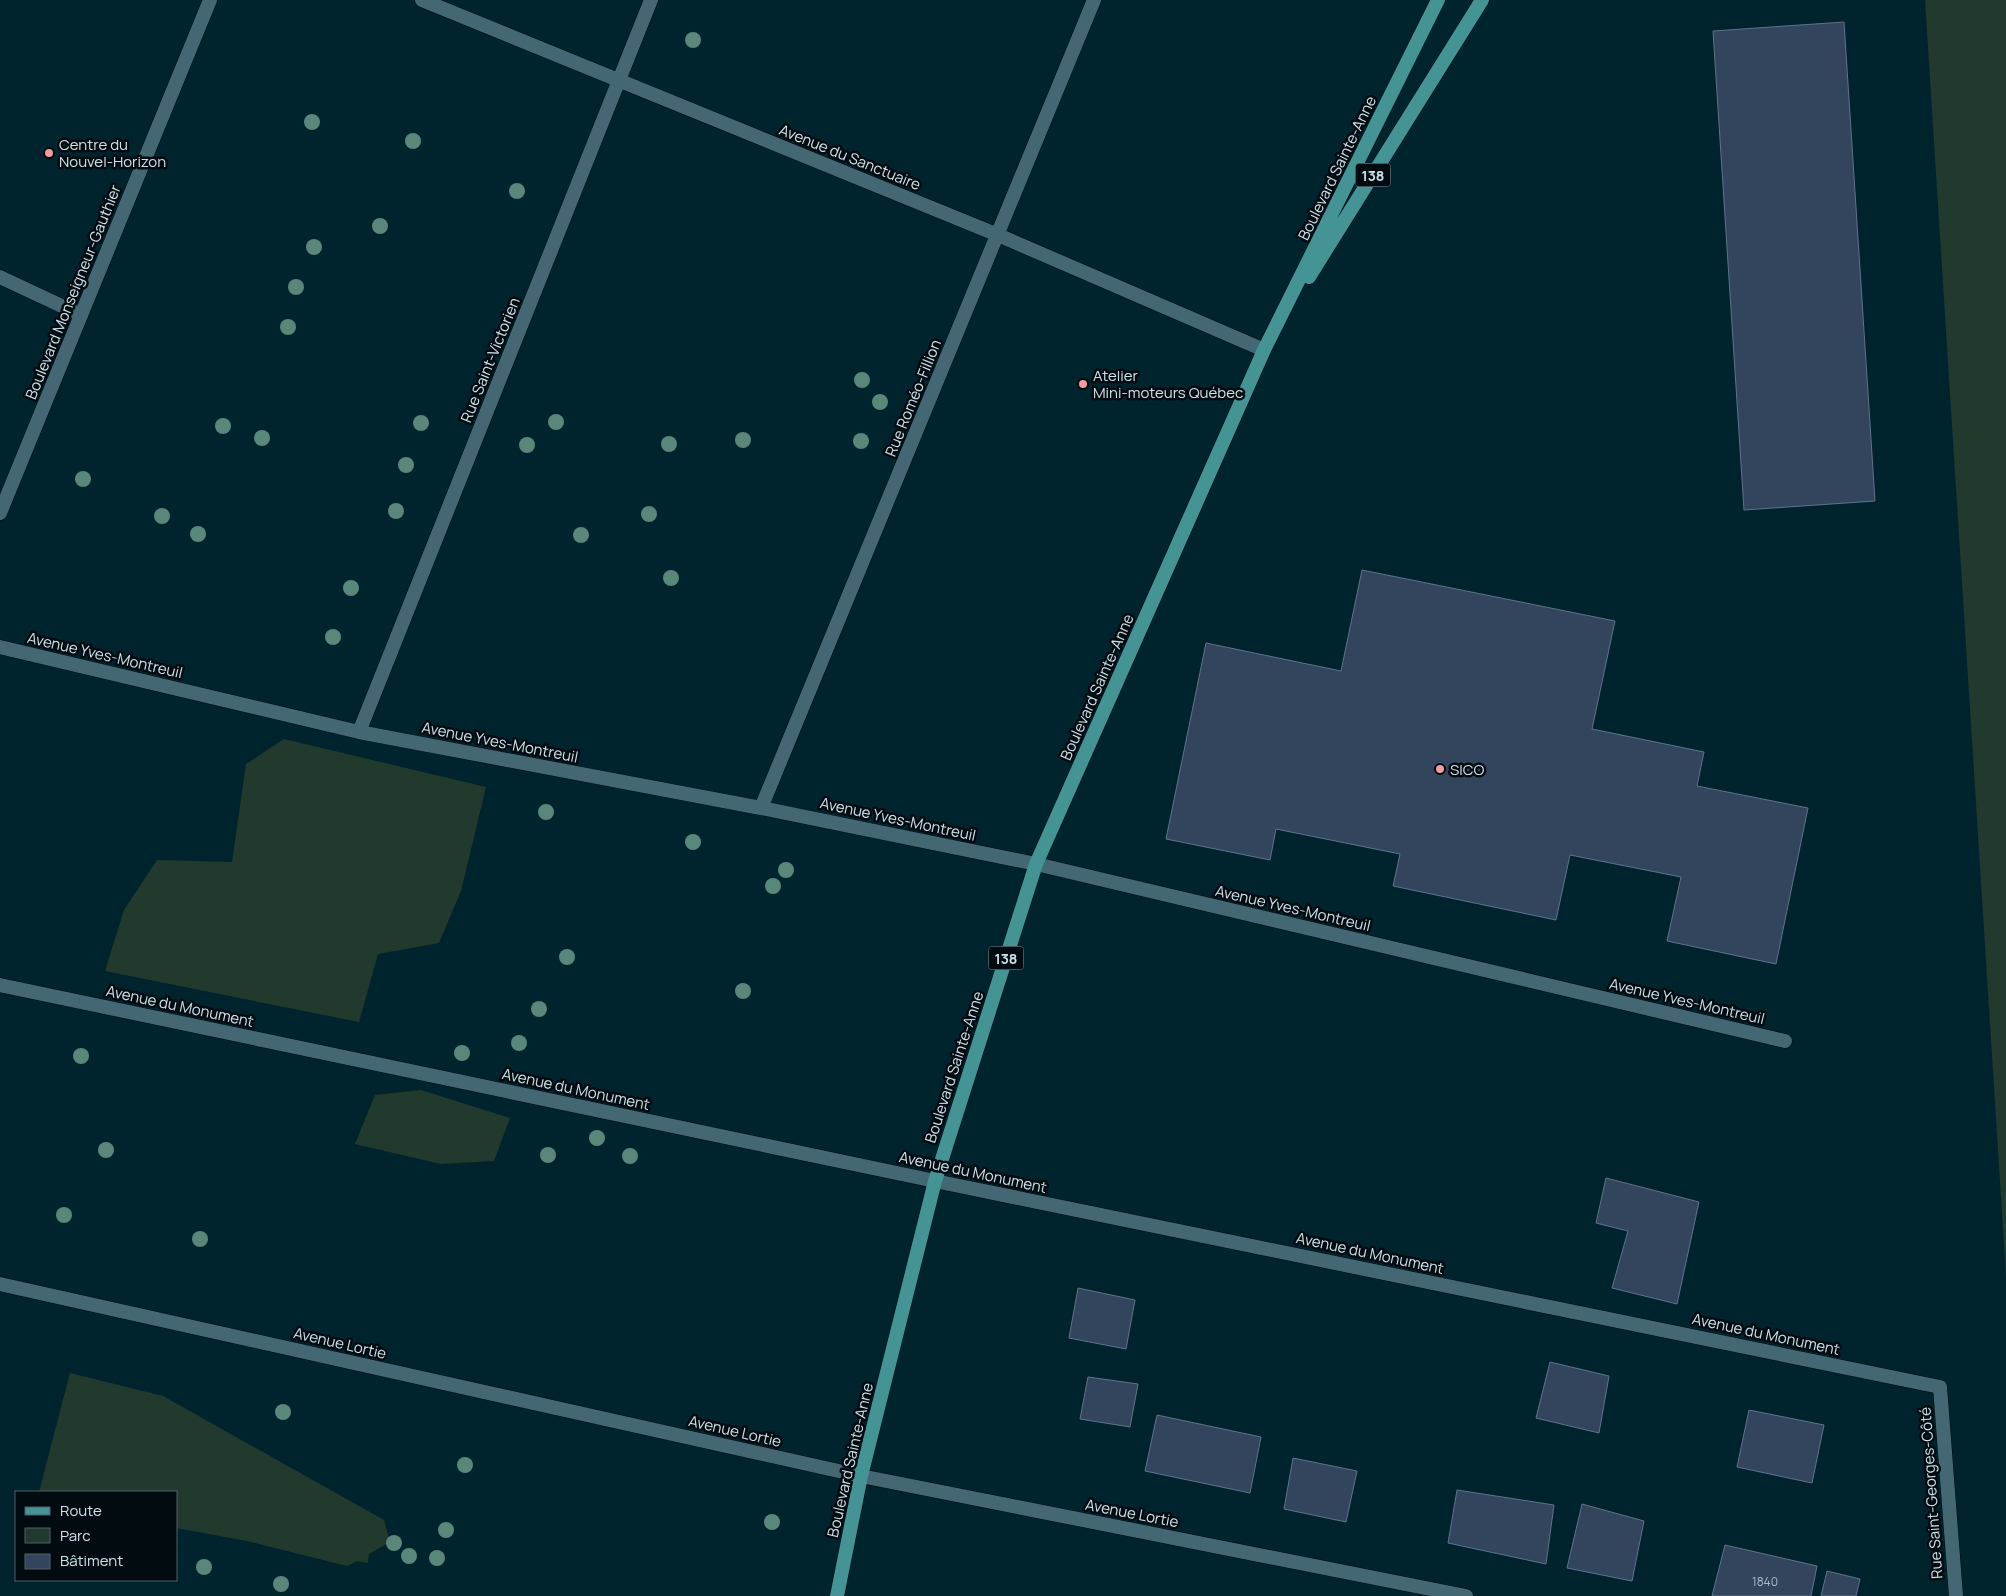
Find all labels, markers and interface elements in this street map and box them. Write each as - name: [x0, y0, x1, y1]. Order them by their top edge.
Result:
- street label: Boulevard Sainte-Anne: [1293, 92, 1381, 244]
- street label: Avenue du Sanctuaire: [776, 119, 924, 195]
- place label: Centre du Nouvel-Horizon: [59, 134, 166, 172]
- marker: Centre du Nouvel-Horizon: [43, 147, 55, 159]
- road number: 138: [1356, 164, 1390, 186]
- street label: Boulevard Monseigneur-Gauthier: [20, 181, 126, 402]
- street label: Rue Saint-Victorien: [455, 294, 525, 426]
- street label: Rue Roméo-Fillion: [880, 336, 946, 460]
- place label: Atelier Mini-moteurs Québec: [1093, 365, 1243, 403]
- marker: Atelier Mini-moteurs Québec: [1077, 378, 1089, 390]
- street label: Boulevard Sainte-Anne: [1055, 610, 1139, 763]
- street label: Avenue Yves-Montreuil: [25, 627, 185, 683]
- street label: Avenue Yves-Montreuil: [420, 717, 580, 767]
- place label: SICO: [1450, 759, 1484, 780]
- marker: SICO: [1434, 763, 1446, 775]
- street label: Avenue Yves-Montreuil: [818, 792, 978, 846]
- street label: Avenue Yves-Montreuil: [1213, 880, 1373, 936]
- road number: 138: [988, 946, 1024, 970]
- street label: Avenue Yves-Montreuil: [1607, 973, 1767, 1029]
- street label: Avenue du Monument: [104, 980, 256, 1032]
- street label: Boulevard Sainte-Anne: [920, 988, 988, 1145]
- street label: Avenue du Monument: [500, 1063, 652, 1115]
- street label: Avenue du Monument: [897, 1146, 1049, 1198]
- street label: Avenue du Monument: [1294, 1227, 1446, 1279]
- street label: Avenue du Monument: [1690, 1308, 1842, 1360]
- street label: Avenue Lortie: [292, 1322, 389, 1364]
- street label: Boulevard Sainte-Anne: [822, 1380, 878, 1539]
- street label: Rue Saint-Georges-Côté: [1915, 1406, 1947, 1580]
- street label: Avenue Lortie: [687, 1410, 784, 1452]
- legend: [15, 1491, 178, 1581]
- street label: Avenue Lortie: [1084, 1494, 1181, 1532]
- text: Route: [60, 1500, 102, 1521]
- text: Parc: [60, 1525, 91, 1546]
- text: Bâtiment: [60, 1550, 123, 1571]
- house number: 1840: [1752, 1573, 1778, 1590]

